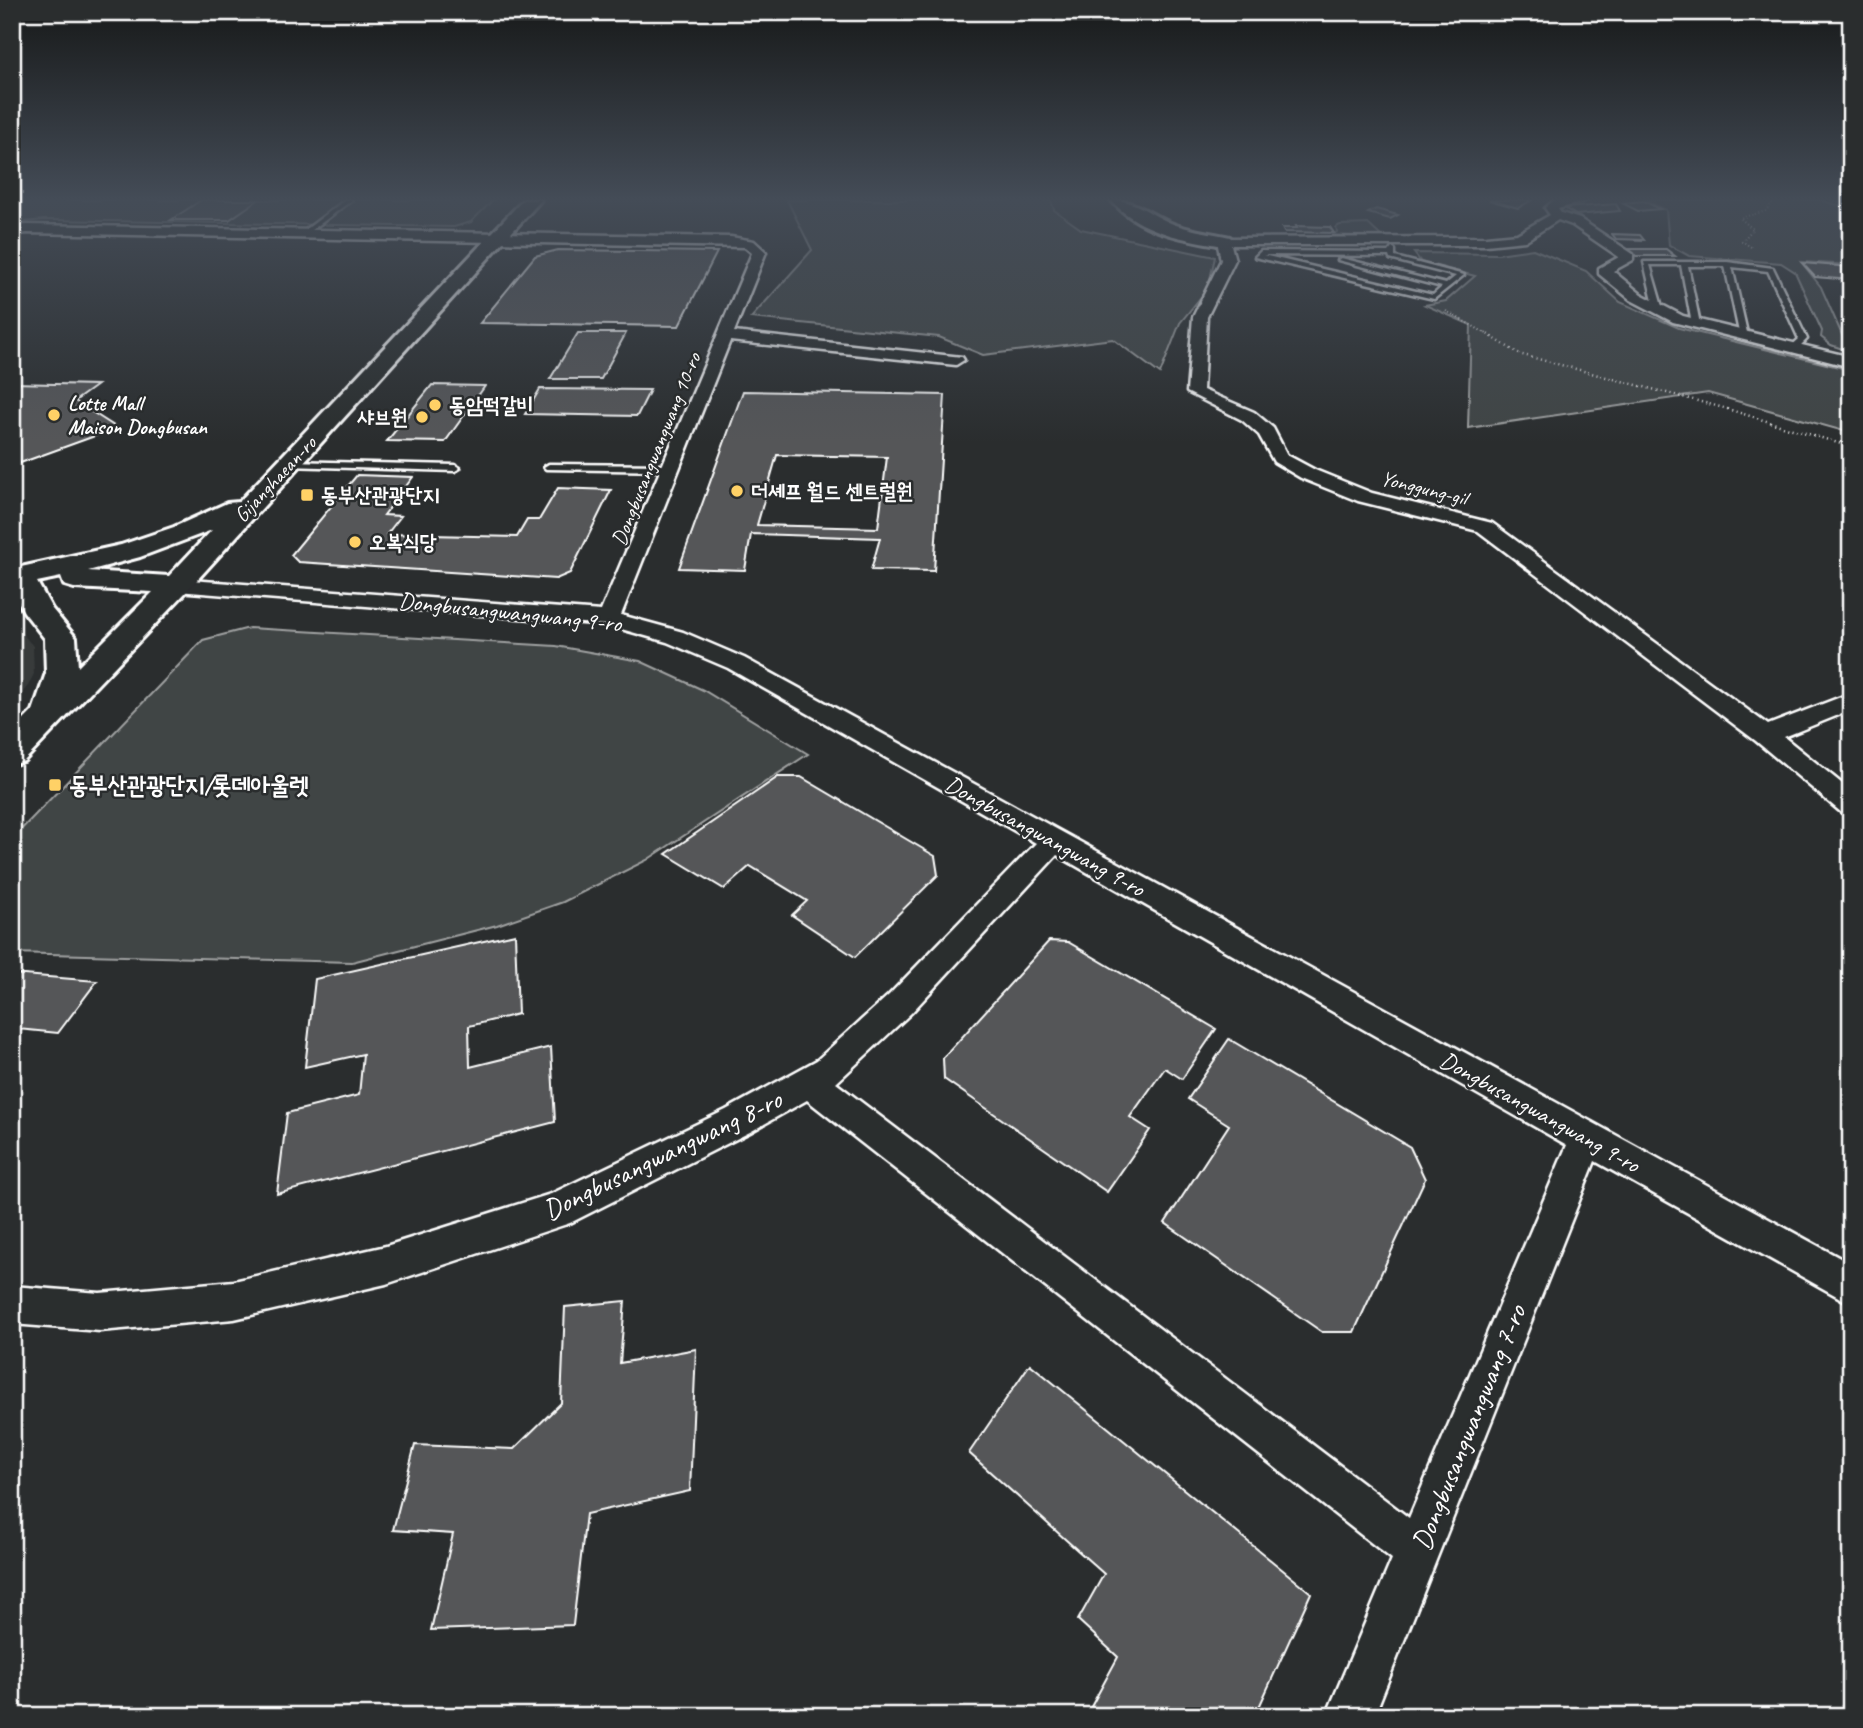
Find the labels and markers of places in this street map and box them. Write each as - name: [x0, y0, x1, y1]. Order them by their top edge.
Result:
- place label: Lotte Mall Maison Dongbusan: [68, 390, 208, 440]
- place label: 동암떡갈비: [449, 392, 534, 418]
- marker: 동암떡갈비: [427, 397, 443, 413]
- place label: 샤브원: [356, 404, 408, 430]
- marker: Lotte Mall Maison Dongbusan: [46, 407, 62, 423]
- marker: 샤브원: [414, 409, 430, 425]
- place label: 더셰프 월드 센트럴원: [751, 478, 913, 504]
- place label: 동부산관광단지: [321, 482, 439, 508]
- marker: 더셰프 월드 센트럴원: [729, 483, 745, 499]
- marker: 동부산관광단지: [299, 487, 315, 503]
- place label: 오복식당: [369, 529, 437, 555]
- marker: 오복식당: [347, 534, 363, 550]
- place label: 동부산관광단지/롯데아울렛: [69, 770, 309, 800]
- marker: 동부산관광단지/롯데아울렛: [47, 777, 63, 793]

